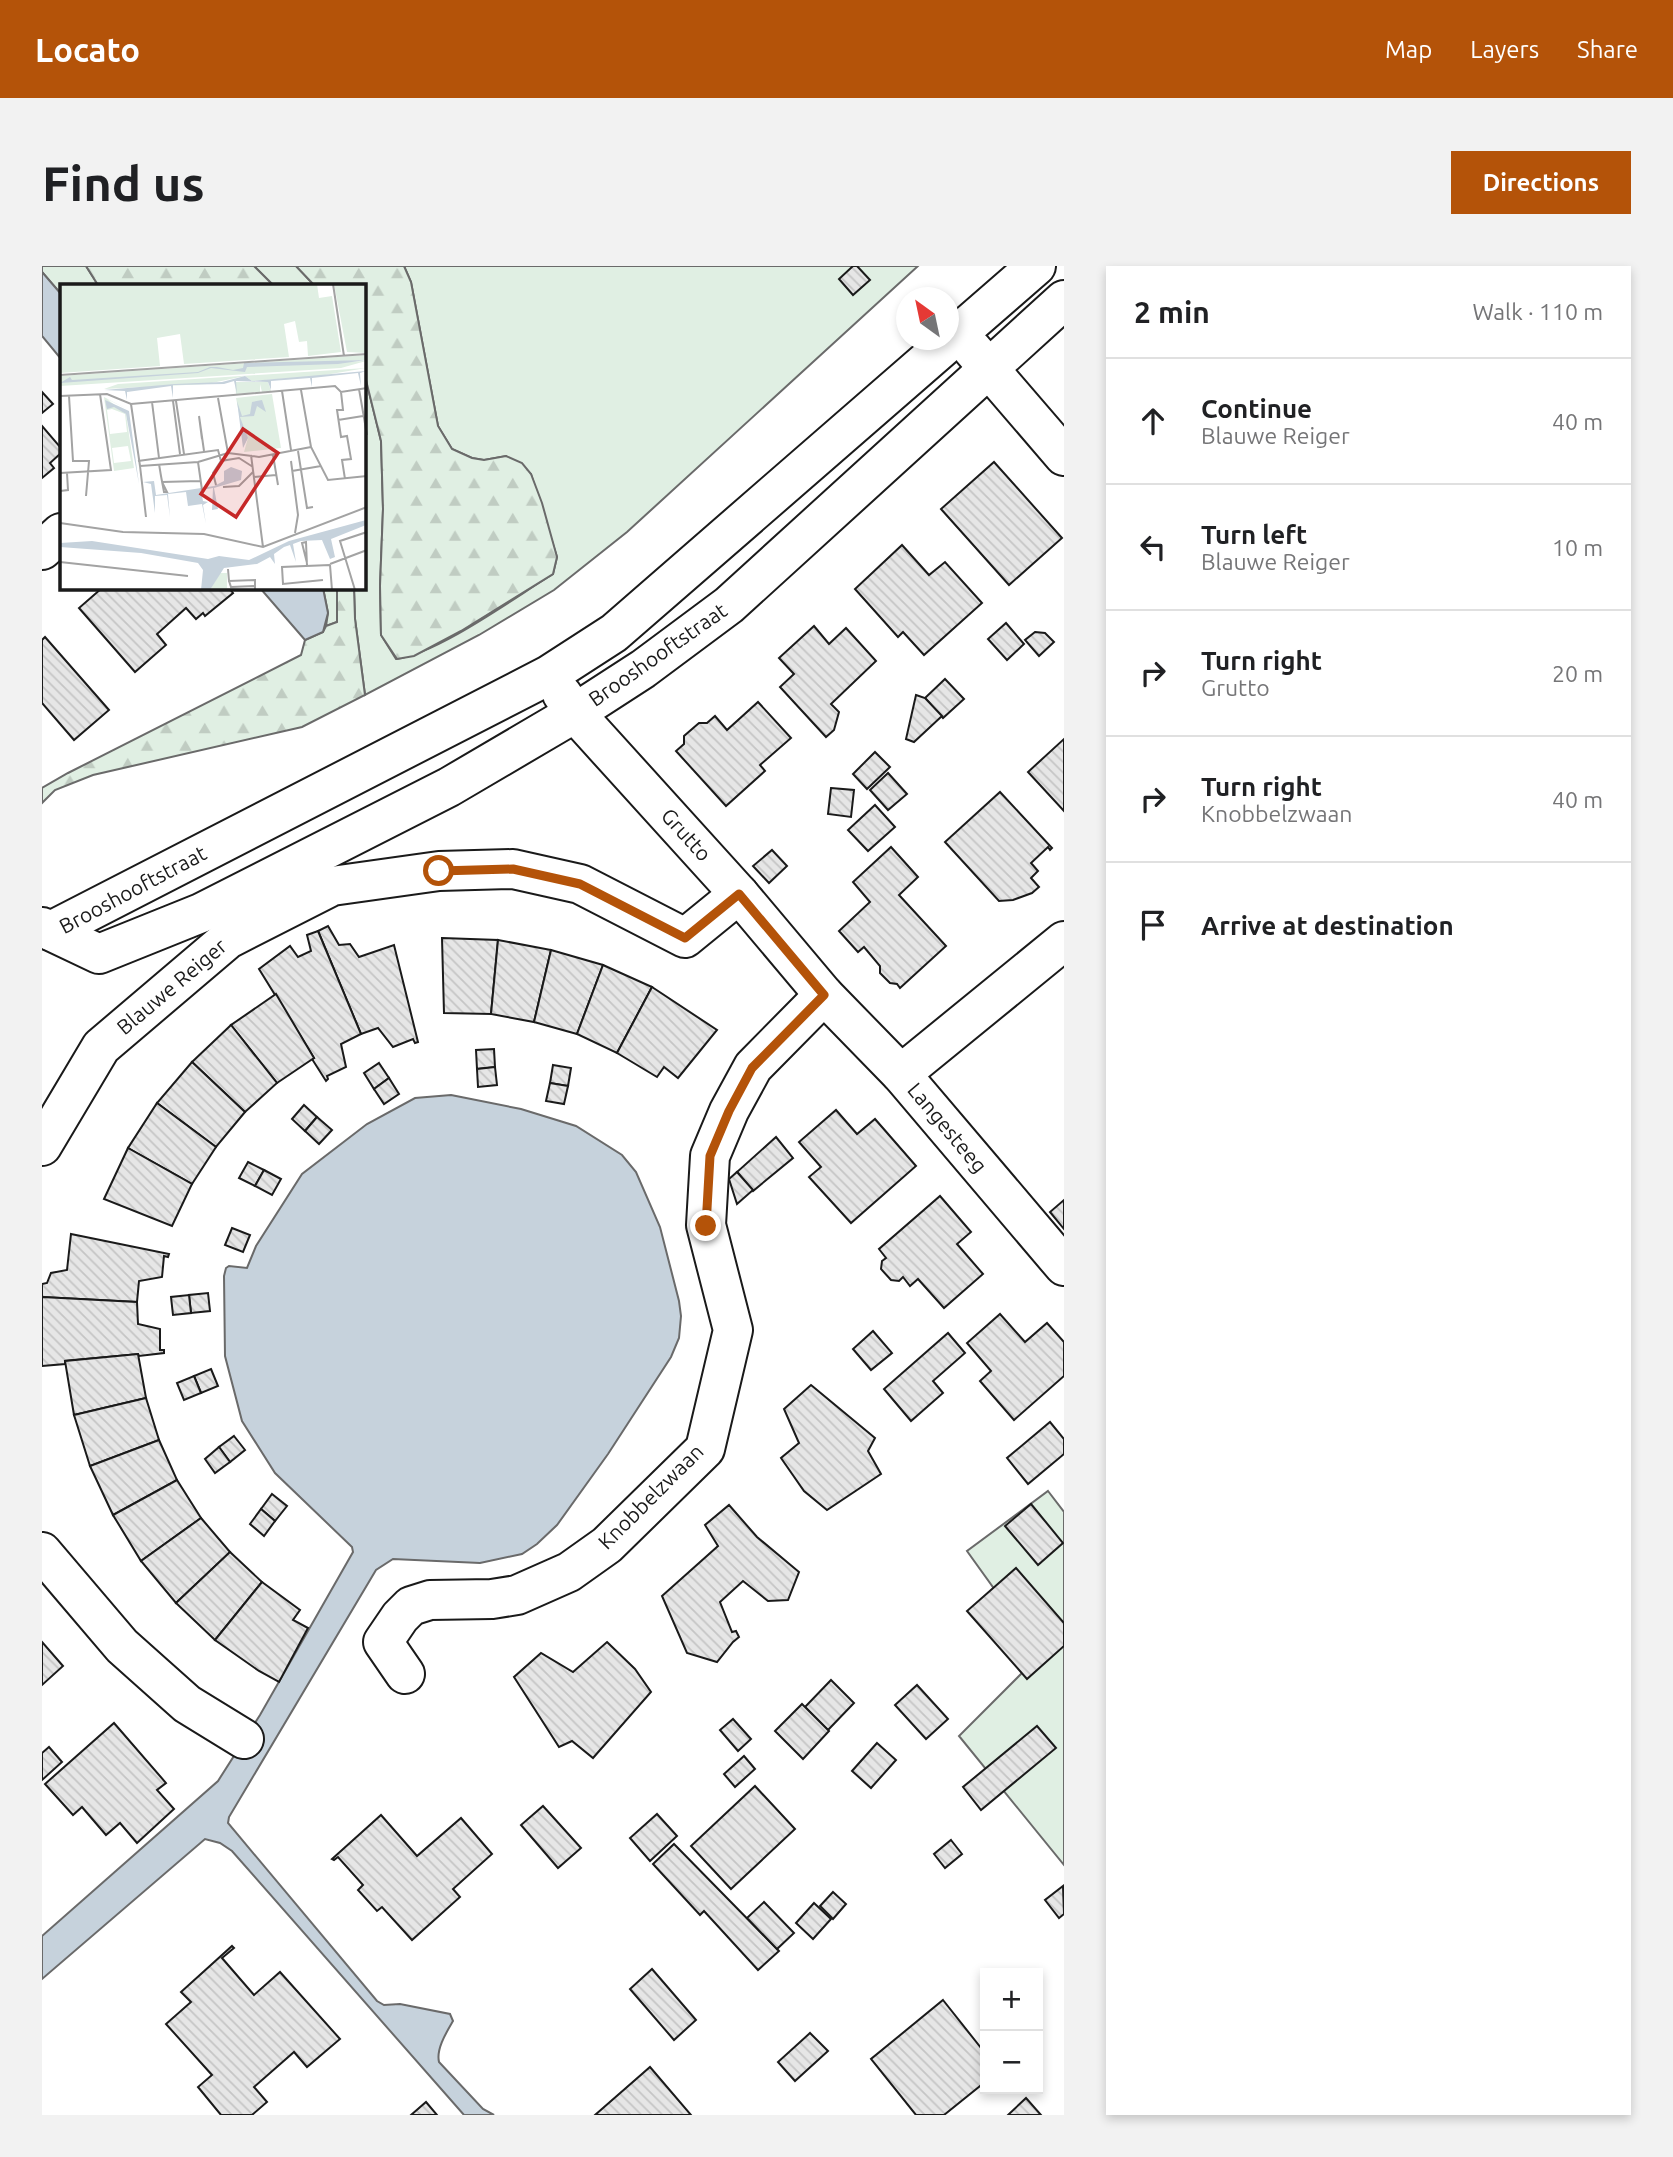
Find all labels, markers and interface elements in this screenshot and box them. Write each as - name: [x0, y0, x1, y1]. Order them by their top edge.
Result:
- text: Locato: [35, 31, 140, 68]
- text: Map: [1385, 36, 1432, 63]
- text: Layers: [1470, 36, 1539, 63]
- text: Share: [1577, 36, 1638, 63]
- button: Directions: [1451, 151, 1631, 214]
- text: Find us: [42, 155, 205, 210]
- inset map: [60, 284, 366, 590]
- north arrow: [896, 287, 959, 350]
- text: 2 min: [1134, 295, 1210, 329]
- text: Walk · 110 m: [1472, 299, 1603, 324]
- text: Continue: [1201, 394, 1312, 423]
- icon: ahead: [1134, 402, 1172, 440]
- text: 40 m: [1552, 409, 1603, 434]
- text: Blauwe Reiger: [1201, 423, 1350, 448]
- text: Turn left: [1201, 520, 1307, 549]
- icon: left: [1134, 528, 1172, 566]
- text: 10 m: [1552, 535, 1603, 560]
- text: Blauwe Reiger: [1201, 549, 1350, 574]
- street label: Brooshooftstraat: [584, 598, 731, 711]
- text: Turn right: [1201, 646, 1322, 675]
- icon: right: [1134, 654, 1172, 692]
- text: 20 m: [1552, 661, 1603, 686]
- text: Grutto: [1201, 675, 1270, 700]
- text: Turn right: [1201, 772, 1322, 801]
- icon: right: [1134, 780, 1172, 818]
- text: 40 m: [1552, 787, 1603, 812]
- text: Knobbelzwaan: [1201, 801, 1353, 826]
- street label: Grutto: [657, 803, 717, 866]
- street label: Brooshooftstraat: [55, 840, 210, 938]
- route start: [423, 855, 454, 886]
- icon: arrive: [1134, 906, 1172, 944]
- text: Arrive at destination: [1201, 911, 1454, 940]
- street label: Blauwe Reiger: [112, 933, 231, 1039]
- street label: Langesteeg: [903, 1078, 992, 1177]
- route end: [690, 1210, 721, 1241]
- street label: Knobbelzwaan: [593, 1439, 708, 1554]
- map controls: [980, 1968, 1043, 2094]
- button: +: [980, 1968, 1043, 2031]
- button: −: [980, 2031, 1043, 2094]

